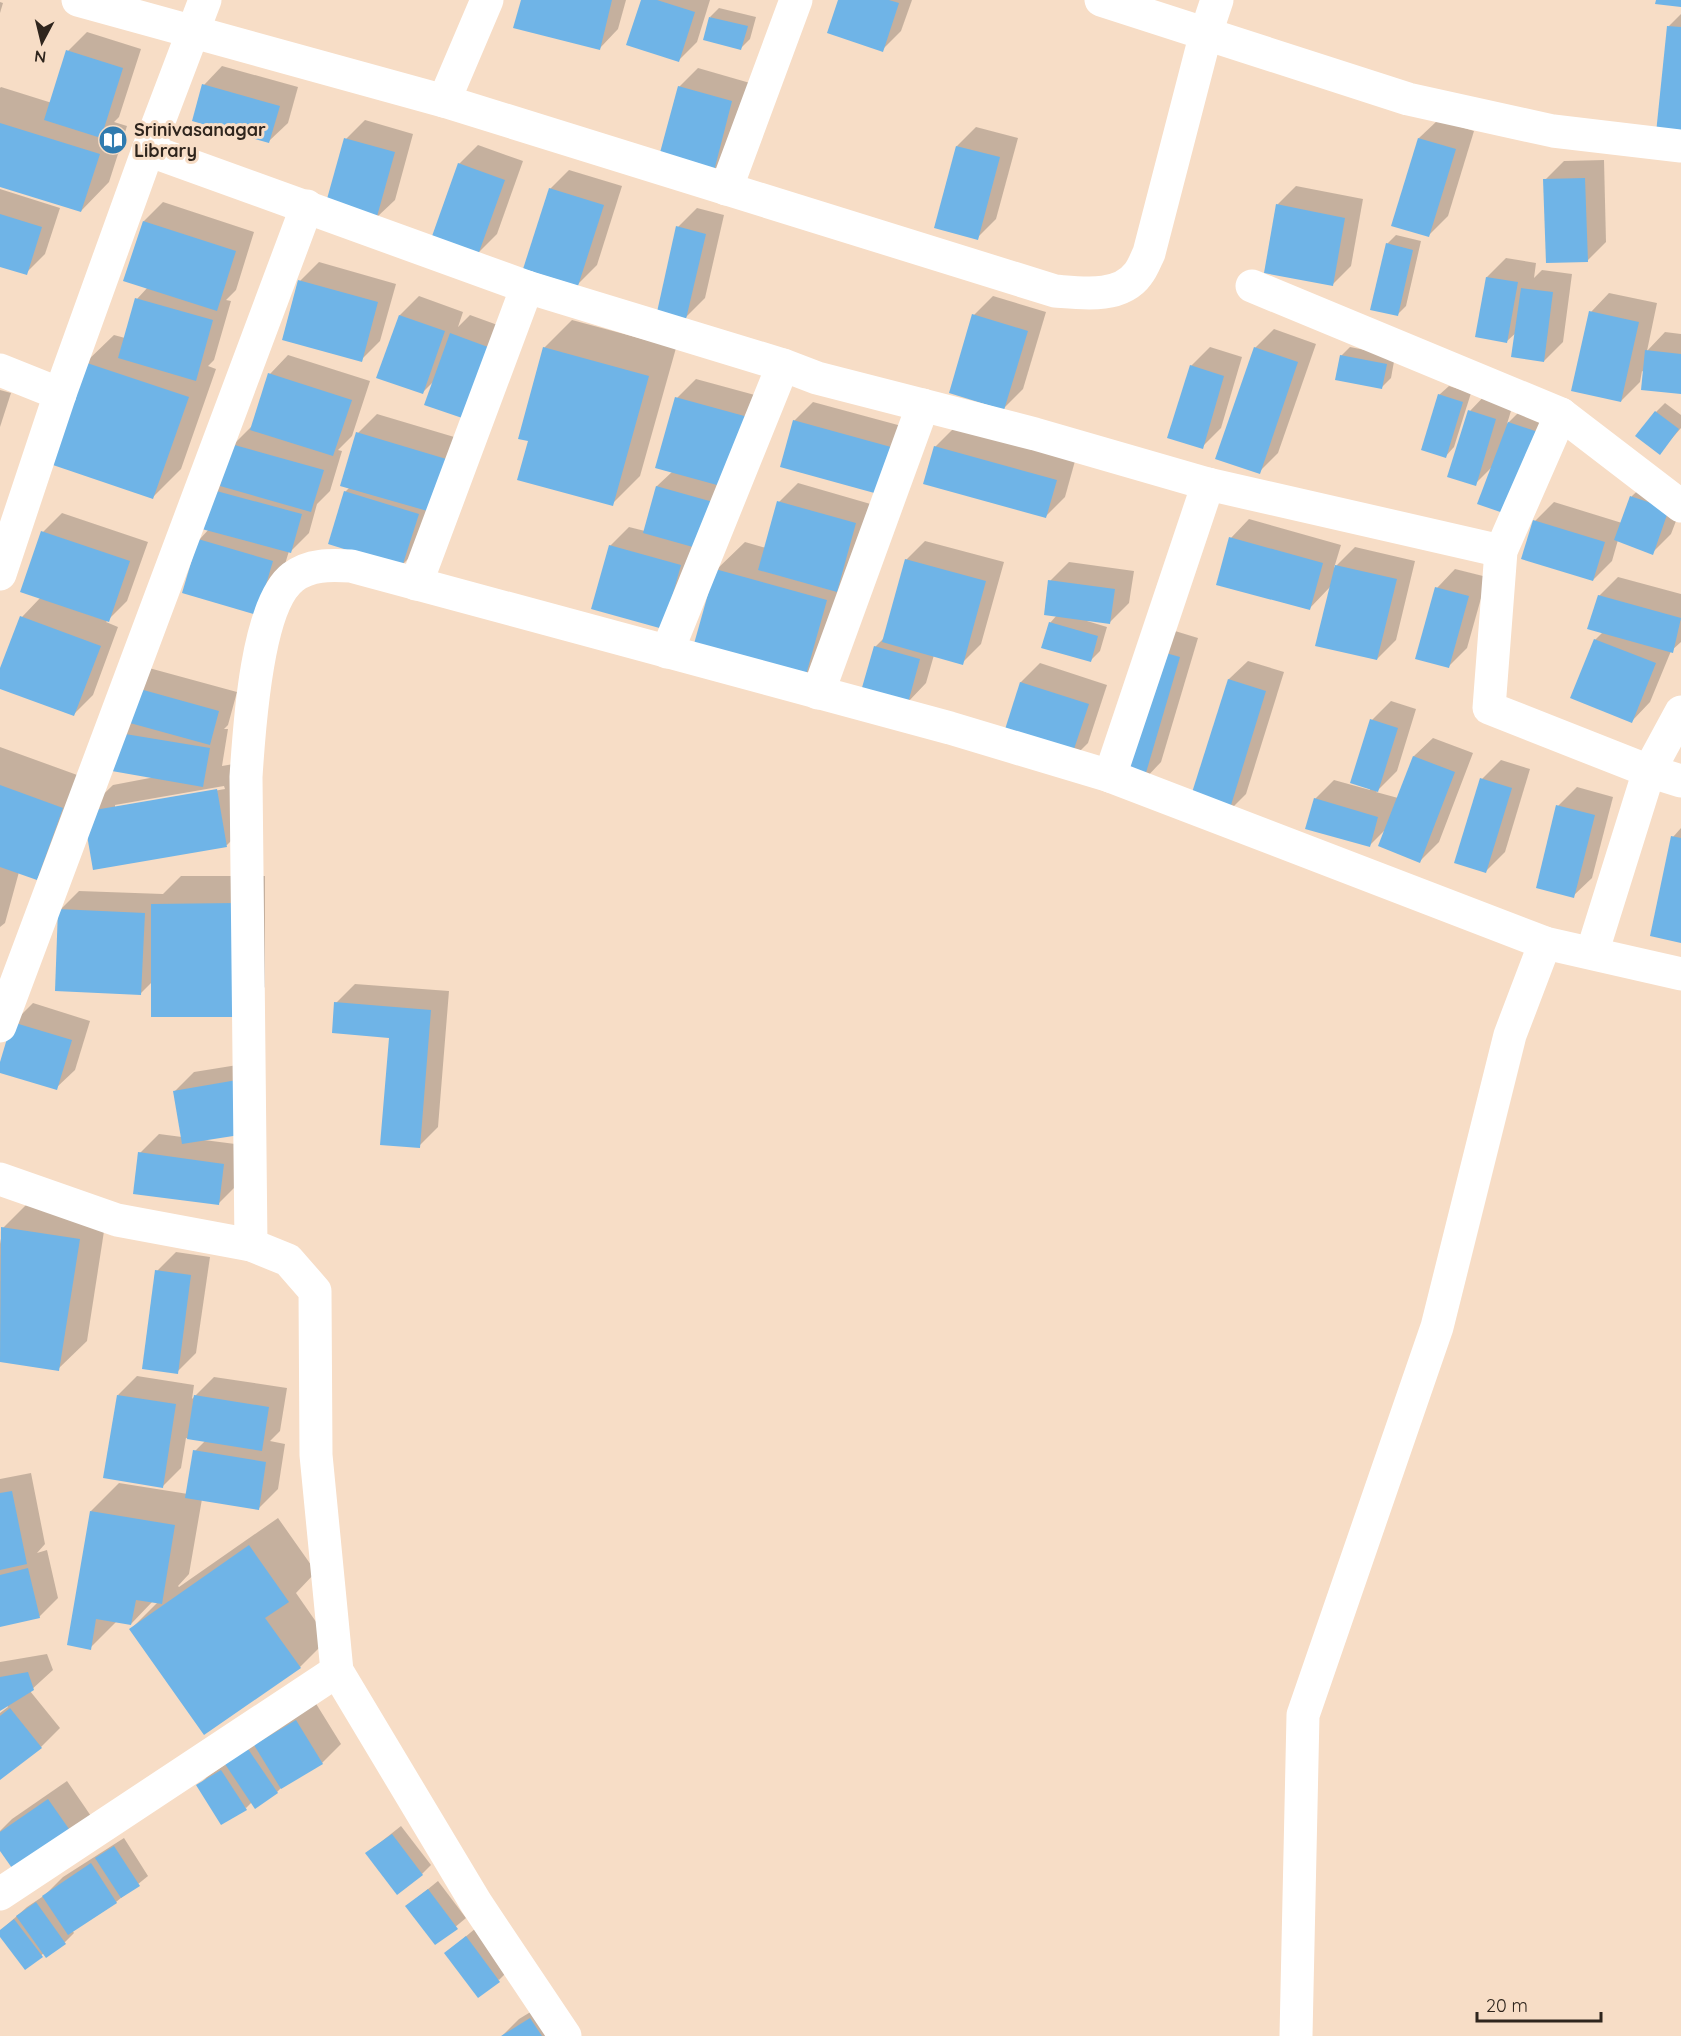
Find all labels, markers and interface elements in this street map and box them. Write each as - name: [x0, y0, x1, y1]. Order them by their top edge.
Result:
- north arrow: [12, 12, 72, 72]
- text: N: [33, 46, 47, 68]
- place label: Srinivasanagar Library: [134, 118, 266, 162]
- library icon: Srinivasanagar Library: [97, 124, 129, 156]
- scale bar: [1477, 1985, 1602, 2023]
- text: 20 m: [1486, 1994, 1528, 2017]

